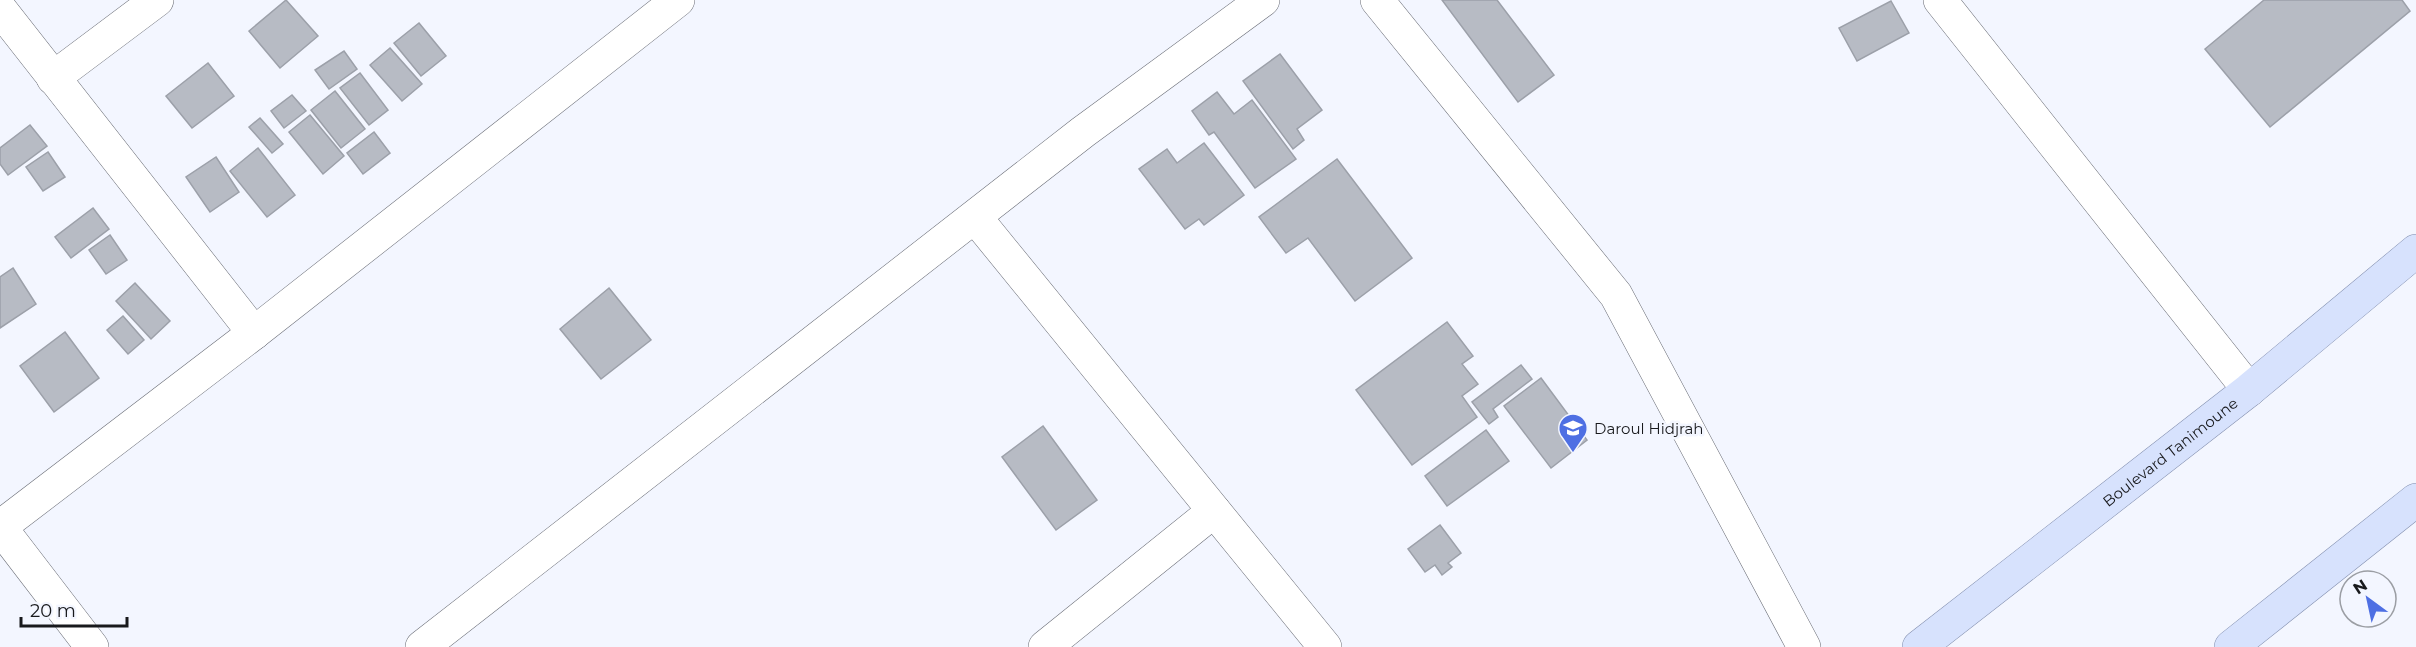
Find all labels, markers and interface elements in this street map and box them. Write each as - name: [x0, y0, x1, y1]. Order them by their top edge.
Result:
- street label: Boulevard Tanimoune: [2098, 393, 2241, 510]
- school or university icon: Daroul Hidjrah: [1557, 412, 1589, 454]
- place label: Daroul Hidjrah: [1594, 419, 1703, 438]
- north arrow: [2338, 569, 2398, 629]
- text: N: [2350, 575, 2371, 598]
- scale bar: [21, 590, 128, 628]
- text: 20 m: [30, 600, 76, 622]

